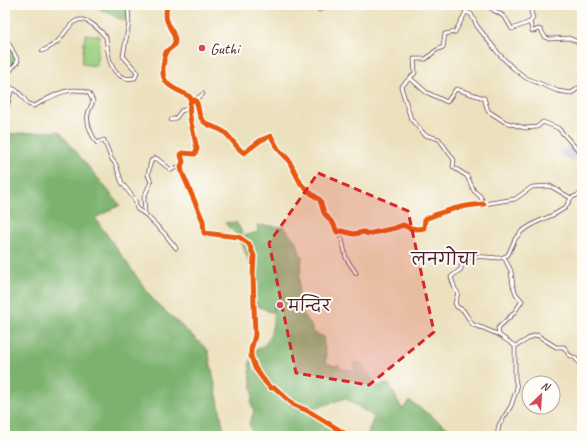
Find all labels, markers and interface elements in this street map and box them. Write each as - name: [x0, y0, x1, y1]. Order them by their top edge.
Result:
- place label: Guthi: [210, 39, 241, 59]
- marker: Guthi: [197, 43, 207, 53]
- district label: लनगोचा: [410, 246, 478, 270]
- place label: मन्दिर: [287, 294, 332, 316]
- marker: मन्दिर: [275, 300, 285, 310]
- north arrow: [521, 375, 561, 415]
- text: N: [539, 378, 553, 395]

